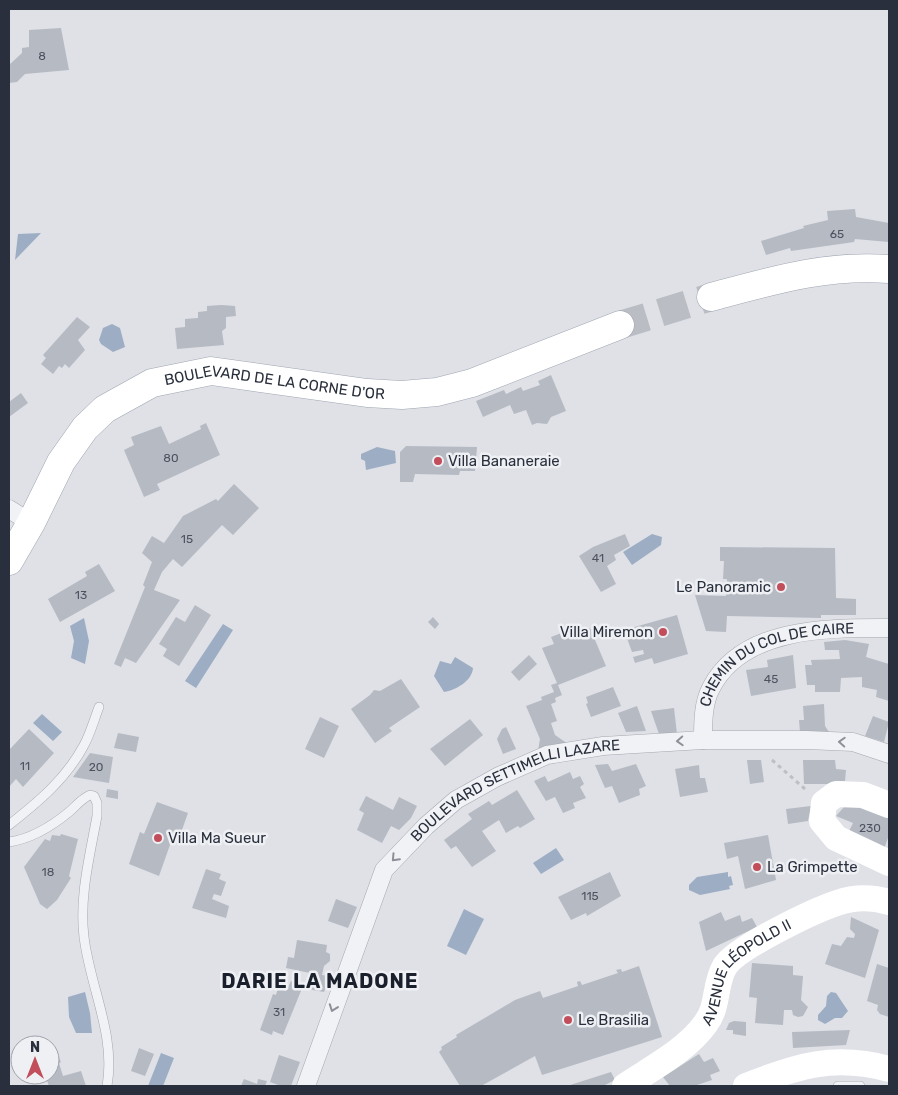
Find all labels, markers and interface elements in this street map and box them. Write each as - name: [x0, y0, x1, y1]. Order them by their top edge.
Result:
- house number: 8: [38, 49, 46, 63]
- house number: 65: [830, 227, 844, 241]
- street label: BOULEVARD DE LA CORNE D'OR: [163, 362, 386, 403]
- house number: 80: [163, 451, 179, 465]
- place label: Villa Bananeraie: [448, 452, 560, 470]
- marker: Villa Bananeraie: [432, 455, 444, 467]
- house number: 15: [181, 532, 193, 546]
- house number: 41: [592, 551, 604, 565]
- place label: Le Panoramic: [676, 578, 771, 596]
- marker: Le Panoramic: [775, 581, 787, 593]
- house number: 13: [75, 588, 87, 602]
- street label: CHEMIN DU COL DE CAIRE: [696, 619, 855, 708]
- place label: Villa Miremon: [560, 623, 653, 641]
- marker: Villa Miremon: [657, 626, 669, 638]
- house number: 45: [764, 672, 778, 686]
- street label: BOULEVARD SETTIMELLI LAZARE: [407, 736, 621, 845]
- one-way arrow: [676, 736, 684, 747]
- one-way arrow: [838, 736, 846, 747]
- house number: 11: [20, 759, 30, 773]
- house number: 20: [89, 760, 103, 774]
- house number: 230: [859, 821, 881, 835]
- place label: Villa Ma Sueur: [168, 829, 266, 847]
- marker: Villa Ma Sueur: [152, 832, 164, 844]
- one-way arrow: [392, 853, 401, 862]
- place label: La Grimpette: [767, 858, 858, 876]
- marker: La Grimpette: [751, 861, 763, 873]
- house number: 18: [42, 865, 54, 879]
- house number: 115: [581, 889, 599, 903]
- street label: AVENUE LÉOPOLD II: [698, 915, 794, 1029]
- district label: DARIE LA MADONE: [221, 969, 419, 993]
- one-way arrow: [329, 1003, 339, 1011]
- house number: 31: [273, 1005, 285, 1019]
- place label: Le Brasilia: [578, 1011, 649, 1029]
- marker: Le Brasilia: [562, 1014, 574, 1026]
- north arrow: [10, 1035, 60, 1085]
- text: N: [30, 1039, 40, 1056]

